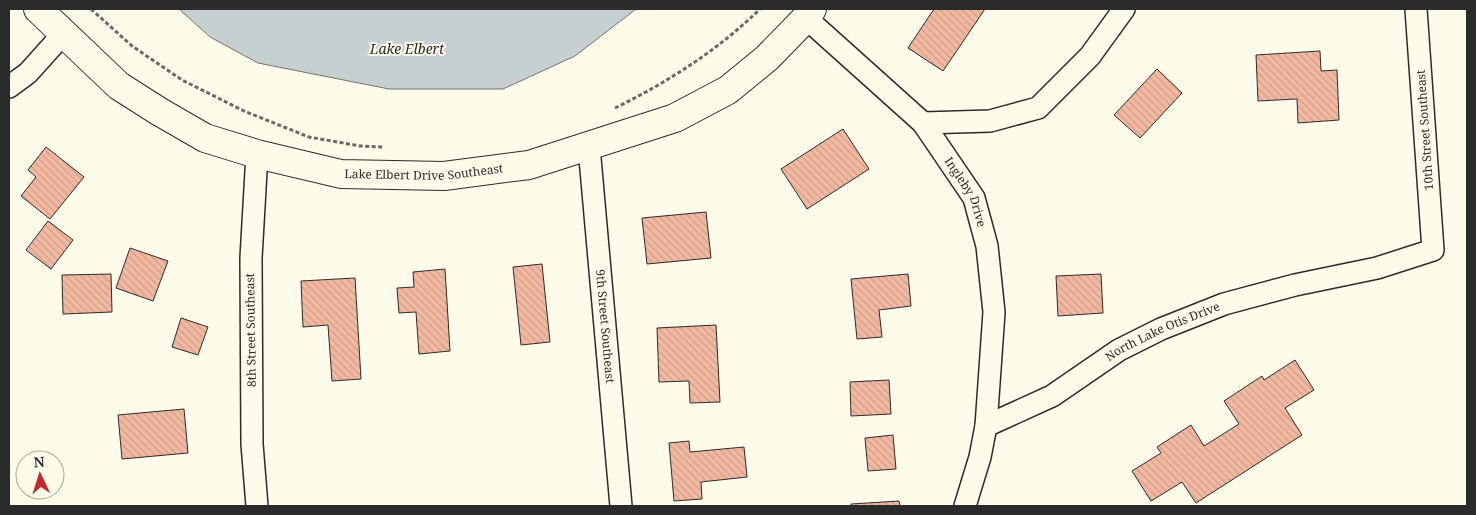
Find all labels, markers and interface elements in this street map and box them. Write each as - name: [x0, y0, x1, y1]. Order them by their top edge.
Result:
- water label: Lake Elbert: [369, 39, 445, 58]
- street label: 10th Street Southeast: [1412, 69, 1437, 191]
- street label: Ingleby Drive: [941, 154, 990, 229]
- street label: Lake Elbert Drive Southeast: [344, 159, 504, 184]
- street label: 9th Street Southeast: [592, 269, 619, 384]
- street label: 8th Street Southeast: [241, 273, 260, 387]
- street label: North Lake Otis Drive: [1102, 298, 1222, 365]
- north arrow: [15, 450, 65, 500]
- text: N: [33, 452, 45, 471]

